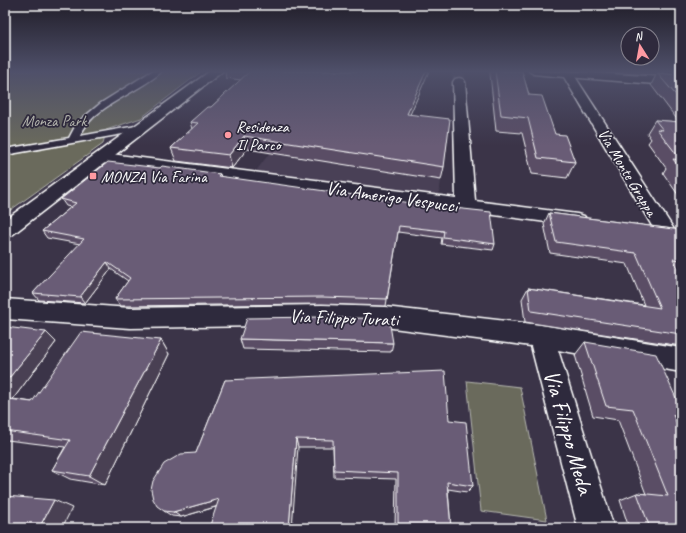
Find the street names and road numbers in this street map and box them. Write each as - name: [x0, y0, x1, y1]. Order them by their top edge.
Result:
- street label: Via Monte Grappa: [593, 125, 662, 221]
- street label: Via Amerigo Vespucci: [324, 176, 462, 218]
- street label: Via Filippo Turati: [289, 304, 401, 332]
- street label: Via Filippo Meda: [537, 367, 601, 499]

